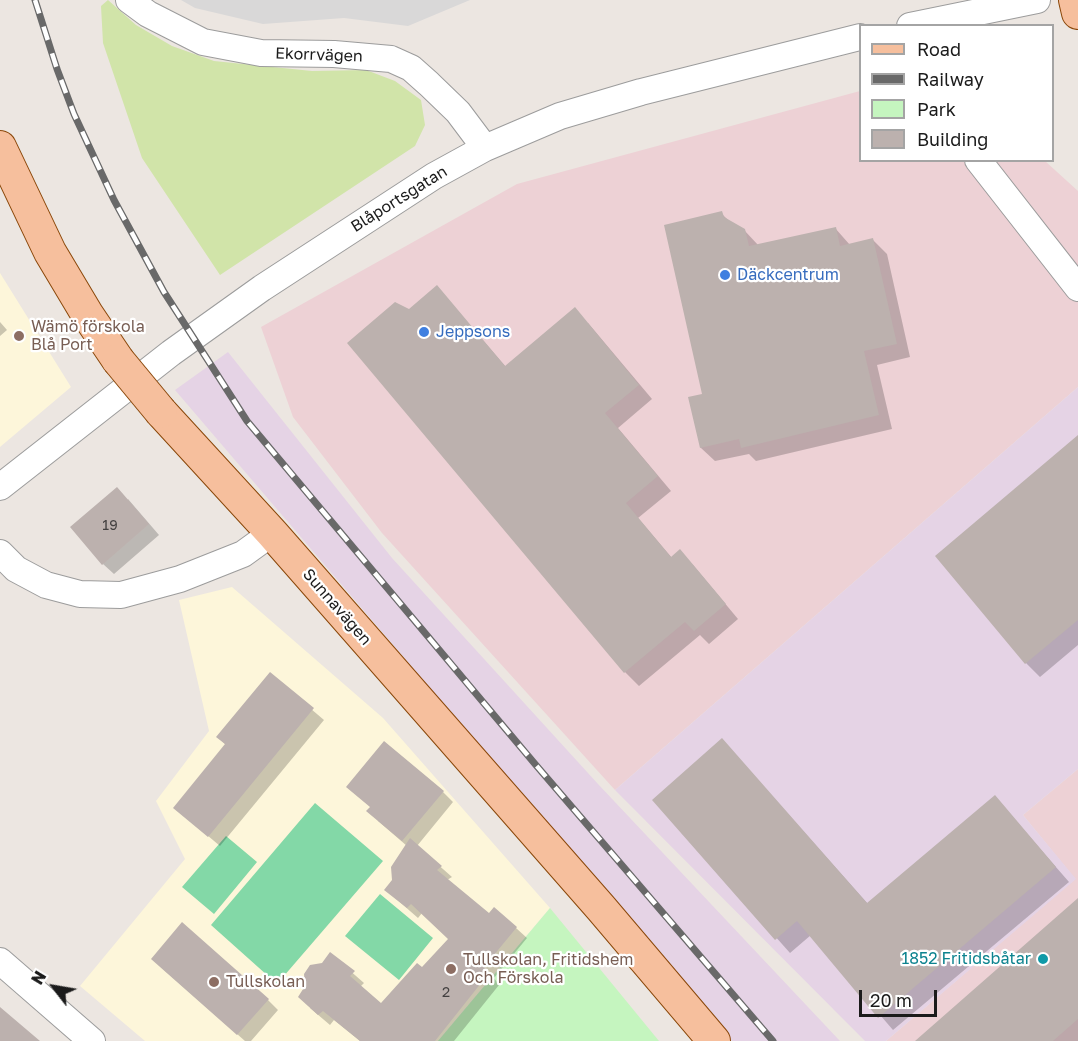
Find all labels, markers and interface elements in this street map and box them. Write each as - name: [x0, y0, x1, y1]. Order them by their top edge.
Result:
- legend: [859, 24, 1054, 162]
- text: Road: [917, 38, 961, 60]
- street label: Ekorrvägen: [275, 44, 363, 66]
- text: Railway: [917, 68, 984, 90]
- text: Park: [917, 98, 956, 120]
- text: Building: [917, 128, 988, 150]
- street label: Blåportsgatan: [347, 162, 451, 236]
- place label: Däckcentrum: [737, 265, 839, 285]
- marker: Däckcentrum: [718, 268, 732, 282]
- place label: Wämö förskola Blå Port: [31, 317, 145, 355]
- place label: Jeppsons: [436, 322, 510, 342]
- marker: Jeppsons: [417, 325, 431, 339]
- marker: Wämö förskola Blå Port: [12, 329, 26, 343]
- house number: 19: [102, 518, 118, 534]
- street label: Sunnavägen: [299, 565, 375, 649]
- place label: 1852 Fritidsbåtar: [901, 949, 1031, 969]
- place label: Tullskolan, Fritidshem Och Förskola: [463, 950, 633, 988]
- marker: 1852 Fritidsbåtar: [1036, 952, 1050, 966]
- north arrow: [24, 957, 84, 1017]
- marker: Tullskolan, Fritidshem Och Förskola: [444, 962, 458, 976]
- text: N: [27, 967, 50, 988]
- place label: Tullskolan: [226, 972, 305, 992]
- marker: Tullskolan: [207, 975, 221, 989]
- scale bar: [862, 978, 940, 1016]
- house number: 2: [442, 985, 450, 1001]
- text: 20 m: [870, 989, 912, 1011]

